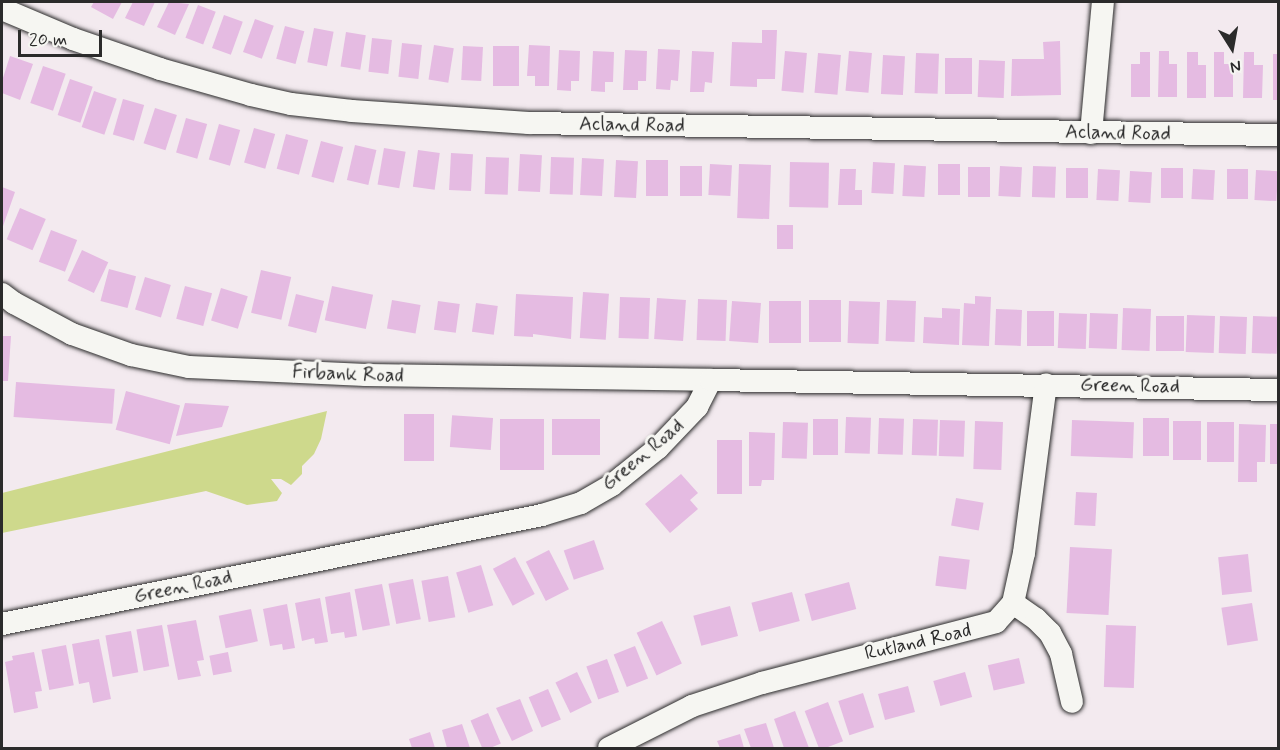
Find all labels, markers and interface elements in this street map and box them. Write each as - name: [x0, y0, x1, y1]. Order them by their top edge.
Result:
- scale bar: [21, 18, 105, 56]
- north arrow: [1202, 18, 1262, 78]
- text: 20 m: [29, 28, 67, 52]
- text: N: [1228, 55, 1243, 77]
- street label: Acland Road: [579, 112, 685, 138]
- street label: Acland Road: [1065, 120, 1171, 146]
- street label: Firbank Road: [292, 360, 404, 388]
- street label: Green Road: [1080, 373, 1180, 399]
- street label: Green Road: [597, 414, 689, 496]
- street label: Green Road: [131, 565, 235, 609]
- street label: Rutland Road: [863, 618, 973, 666]

